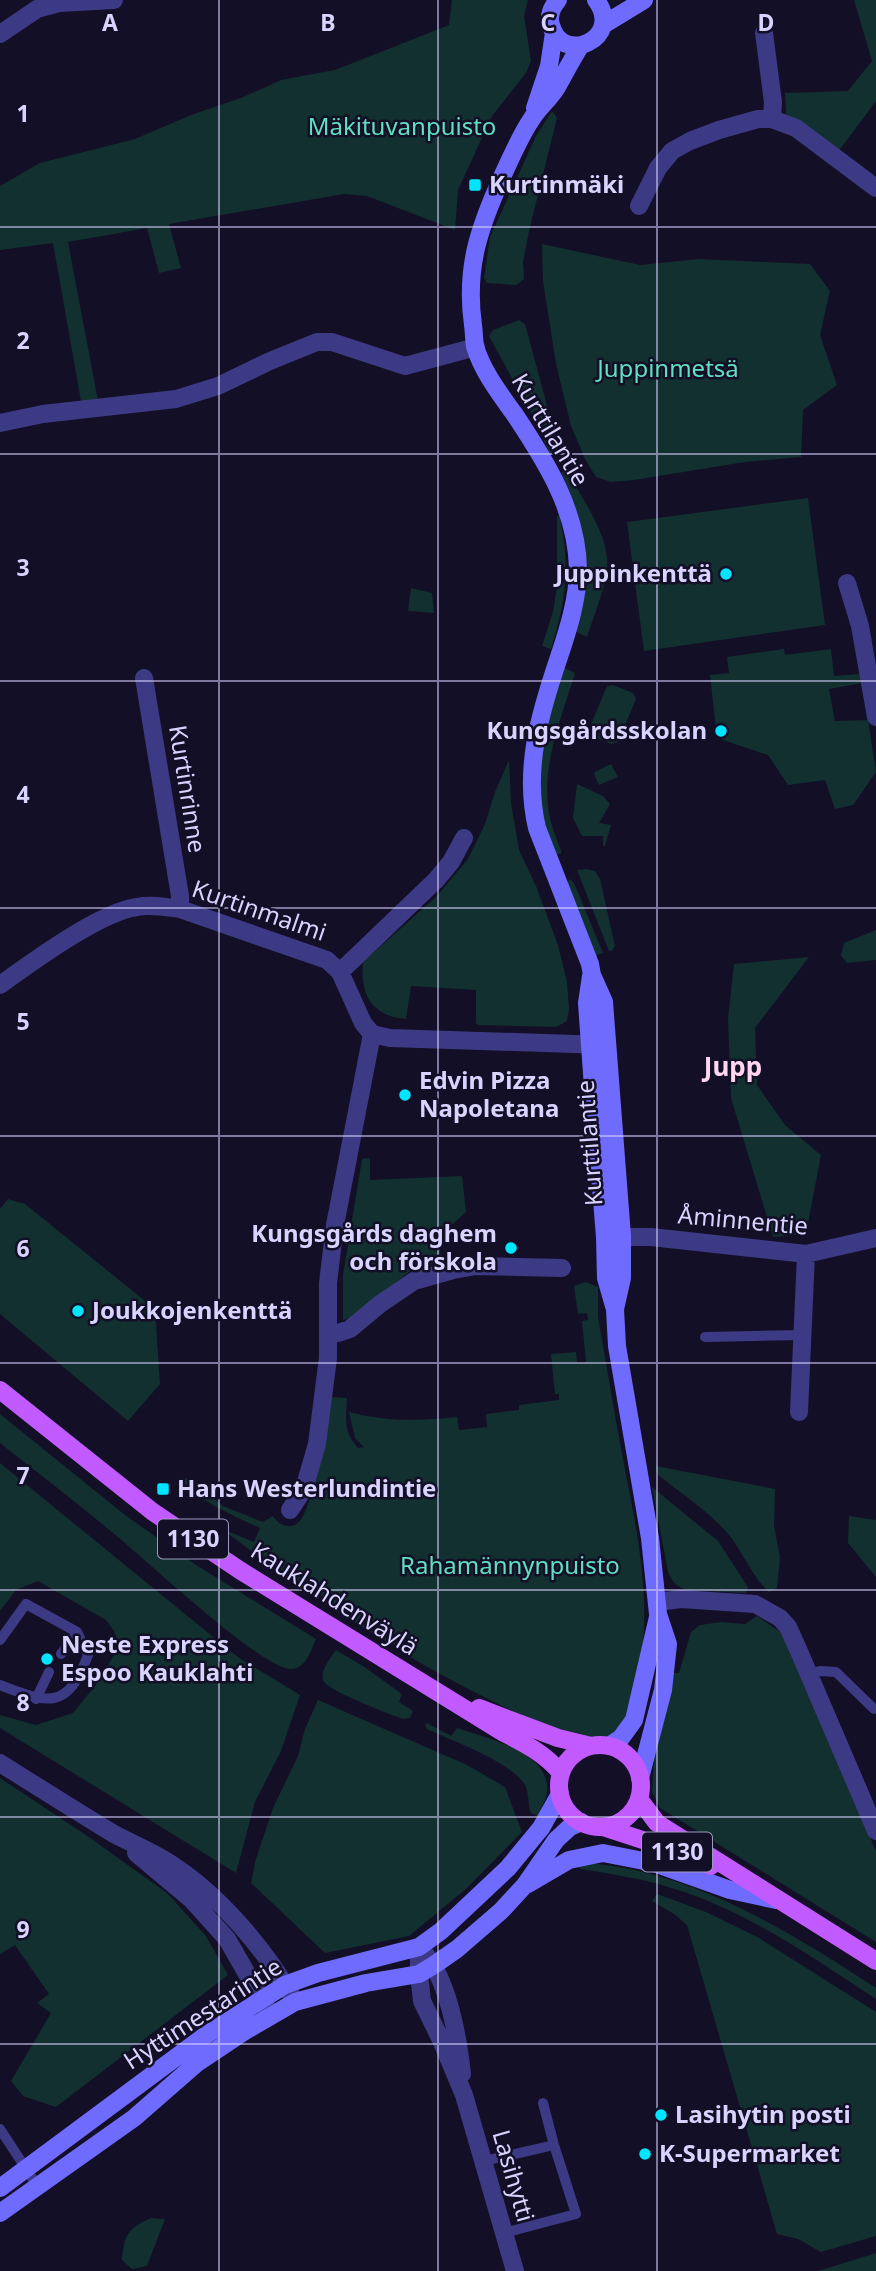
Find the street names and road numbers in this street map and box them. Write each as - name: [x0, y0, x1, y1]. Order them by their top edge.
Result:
- street label: Kurttilantie: [505, 367, 598, 492]
- street label: Kurtinrinne: [162, 723, 215, 855]
- street label: Kurtinmalmi: [188, 871, 331, 948]
- street label: Kurttilantie: [568, 1079, 609, 1207]
- street label: Åminnentie: [677, 1197, 810, 1242]
- road number: 1130: [158, 1520, 228, 1558]
- street label: Kauklahdenväylä: [245, 1533, 425, 1662]
- road number: 1130: [642, 1832, 712, 1871]
- street label: Hyttimestarintie: [117, 1949, 288, 2076]
- street label: Lasihytti: [486, 2126, 543, 2225]

